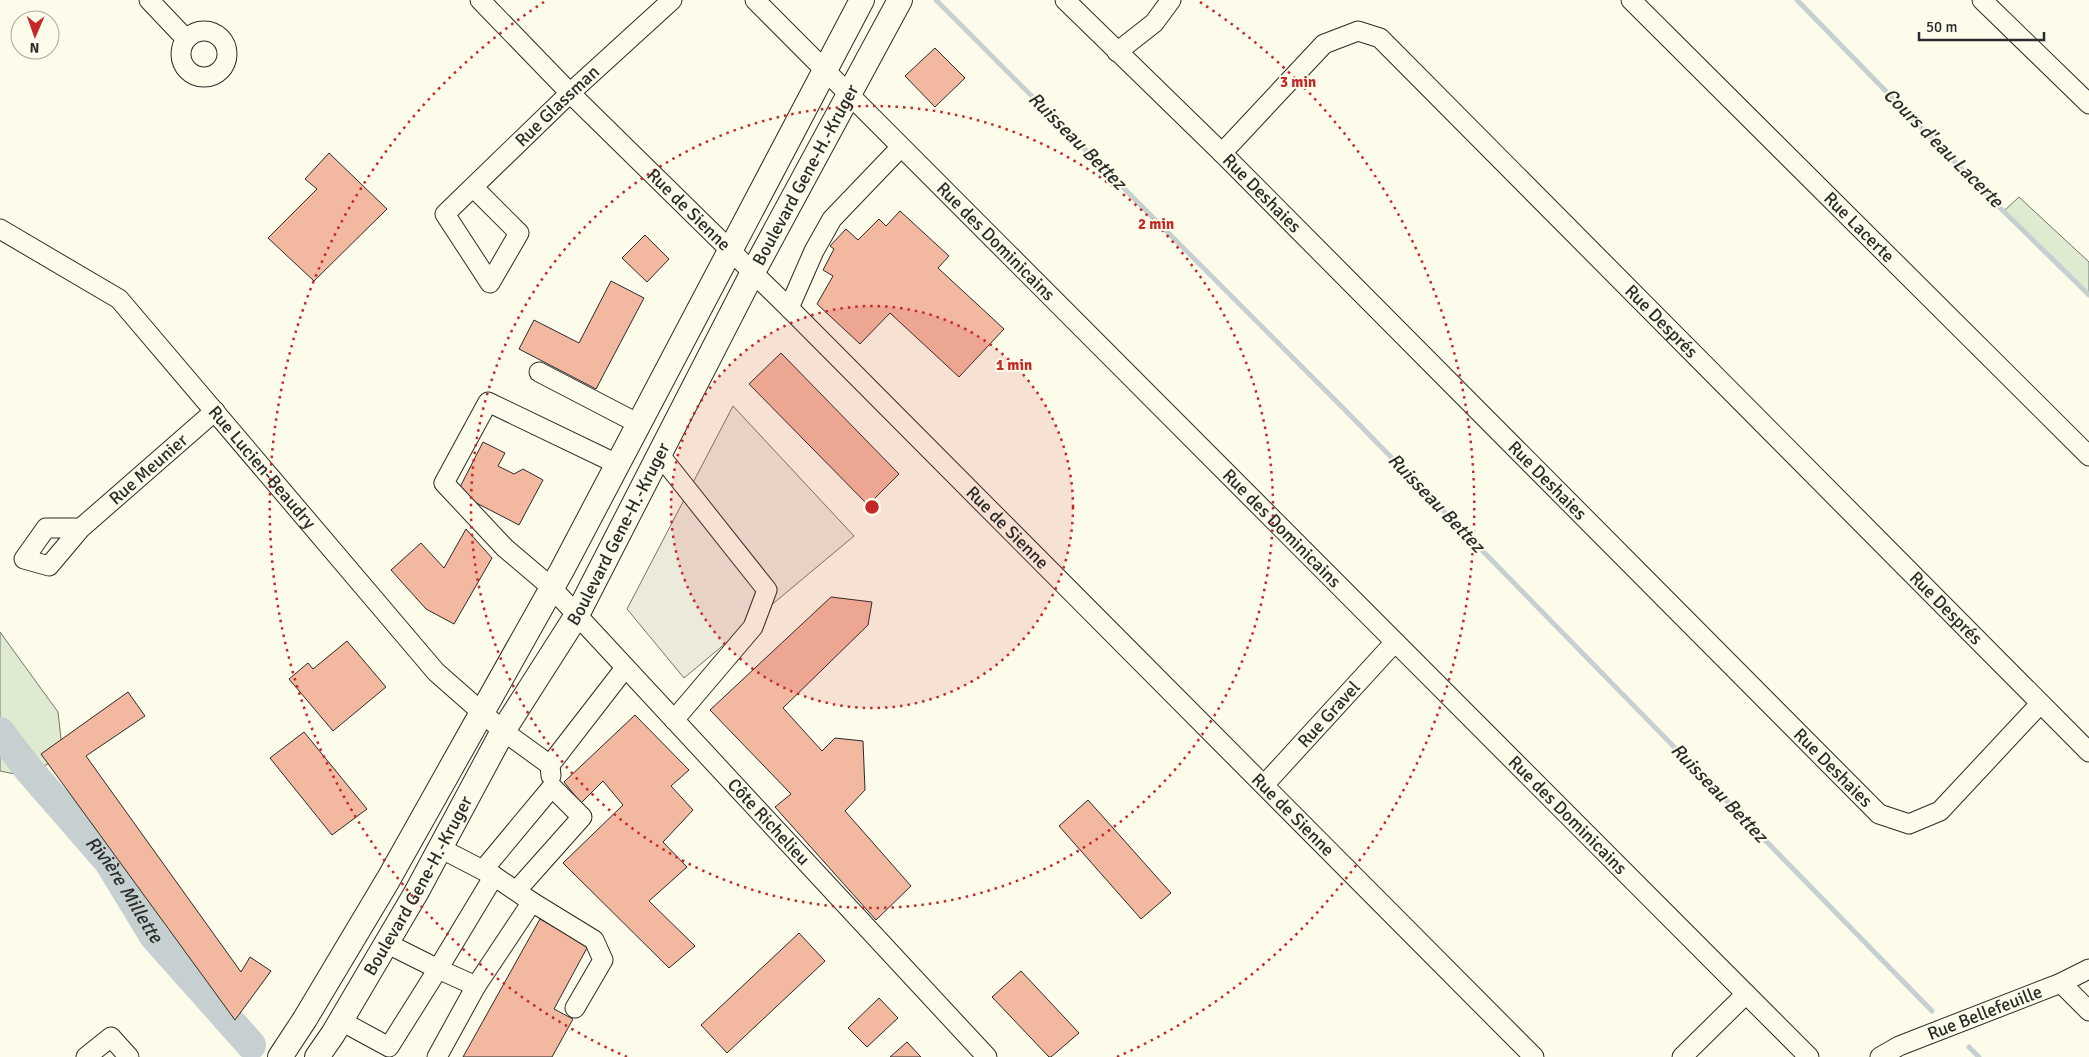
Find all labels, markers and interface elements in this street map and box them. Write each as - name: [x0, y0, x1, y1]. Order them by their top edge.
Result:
- north arrow: [10, 10, 60, 60]
- scale bar: [1919, 10, 2044, 42]
- text: 50 m: [1926, 18, 1957, 36]
- text: N: [29, 39, 40, 56]
- street label: Rue Glassman: [510, 61, 604, 151]
- text: 3 min: [1280, 73, 1316, 91]
- street label: Boulevard Gene-H.-Kruger: [748, 80, 864, 269]
- water label: Cours d'eau Lacerte: [1878, 83, 2009, 214]
- water label: Ruisseau Bettez: [1023, 87, 1132, 196]
- street label: Rue Deshaies: [1218, 149, 1306, 237]
- street label: Rue de Sienne: [643, 164, 735, 255]
- street label: Rue des Dominicains: [932, 177, 1060, 306]
- street label: Rue Lacerte: [1819, 187, 1899, 267]
- text: 2 min: [1138, 215, 1174, 233]
- street label: Rue Després: [1620, 280, 1702, 363]
- text: 1 min: [996, 356, 1032, 374]
- street label: Rue Lucien-Beaudry: [204, 401, 321, 534]
- street label: Rue Meunier: [105, 429, 192, 509]
- street label: Rue Deshaies: [1504, 436, 1592, 525]
- street label: Boulevard Gene-H.-Kruger: [562, 439, 675, 630]
- water label: Ruisseau Bettez: [1383, 448, 1490, 559]
- street label: Rue des Dominicains: [1218, 464, 1346, 592]
- street label: Rue de Sienne: [961, 481, 1053, 574]
- centre of rings: [863, 498, 881, 516]
- street label: Rue Després: [1905, 567, 1987, 649]
- street label: Rue Gravel: [1293, 676, 1365, 752]
- street label: Rue Deshaies: [1789, 724, 1877, 812]
- water label: Ruisseau Bettez: [1666, 738, 1773, 849]
- street label: Rue des Dominicains: [1504, 751, 1632, 879]
- street label: Rue de Sienne: [1247, 769, 1339, 861]
- street label: Côte Richelieu: [723, 774, 815, 870]
- street label: Boulevard Gene-H.-Kruger: [359, 792, 477, 980]
- water label: Rivière Millette: [80, 831, 168, 950]
- street label: Rue Bellefeuille: [1924, 980, 2045, 1045]

